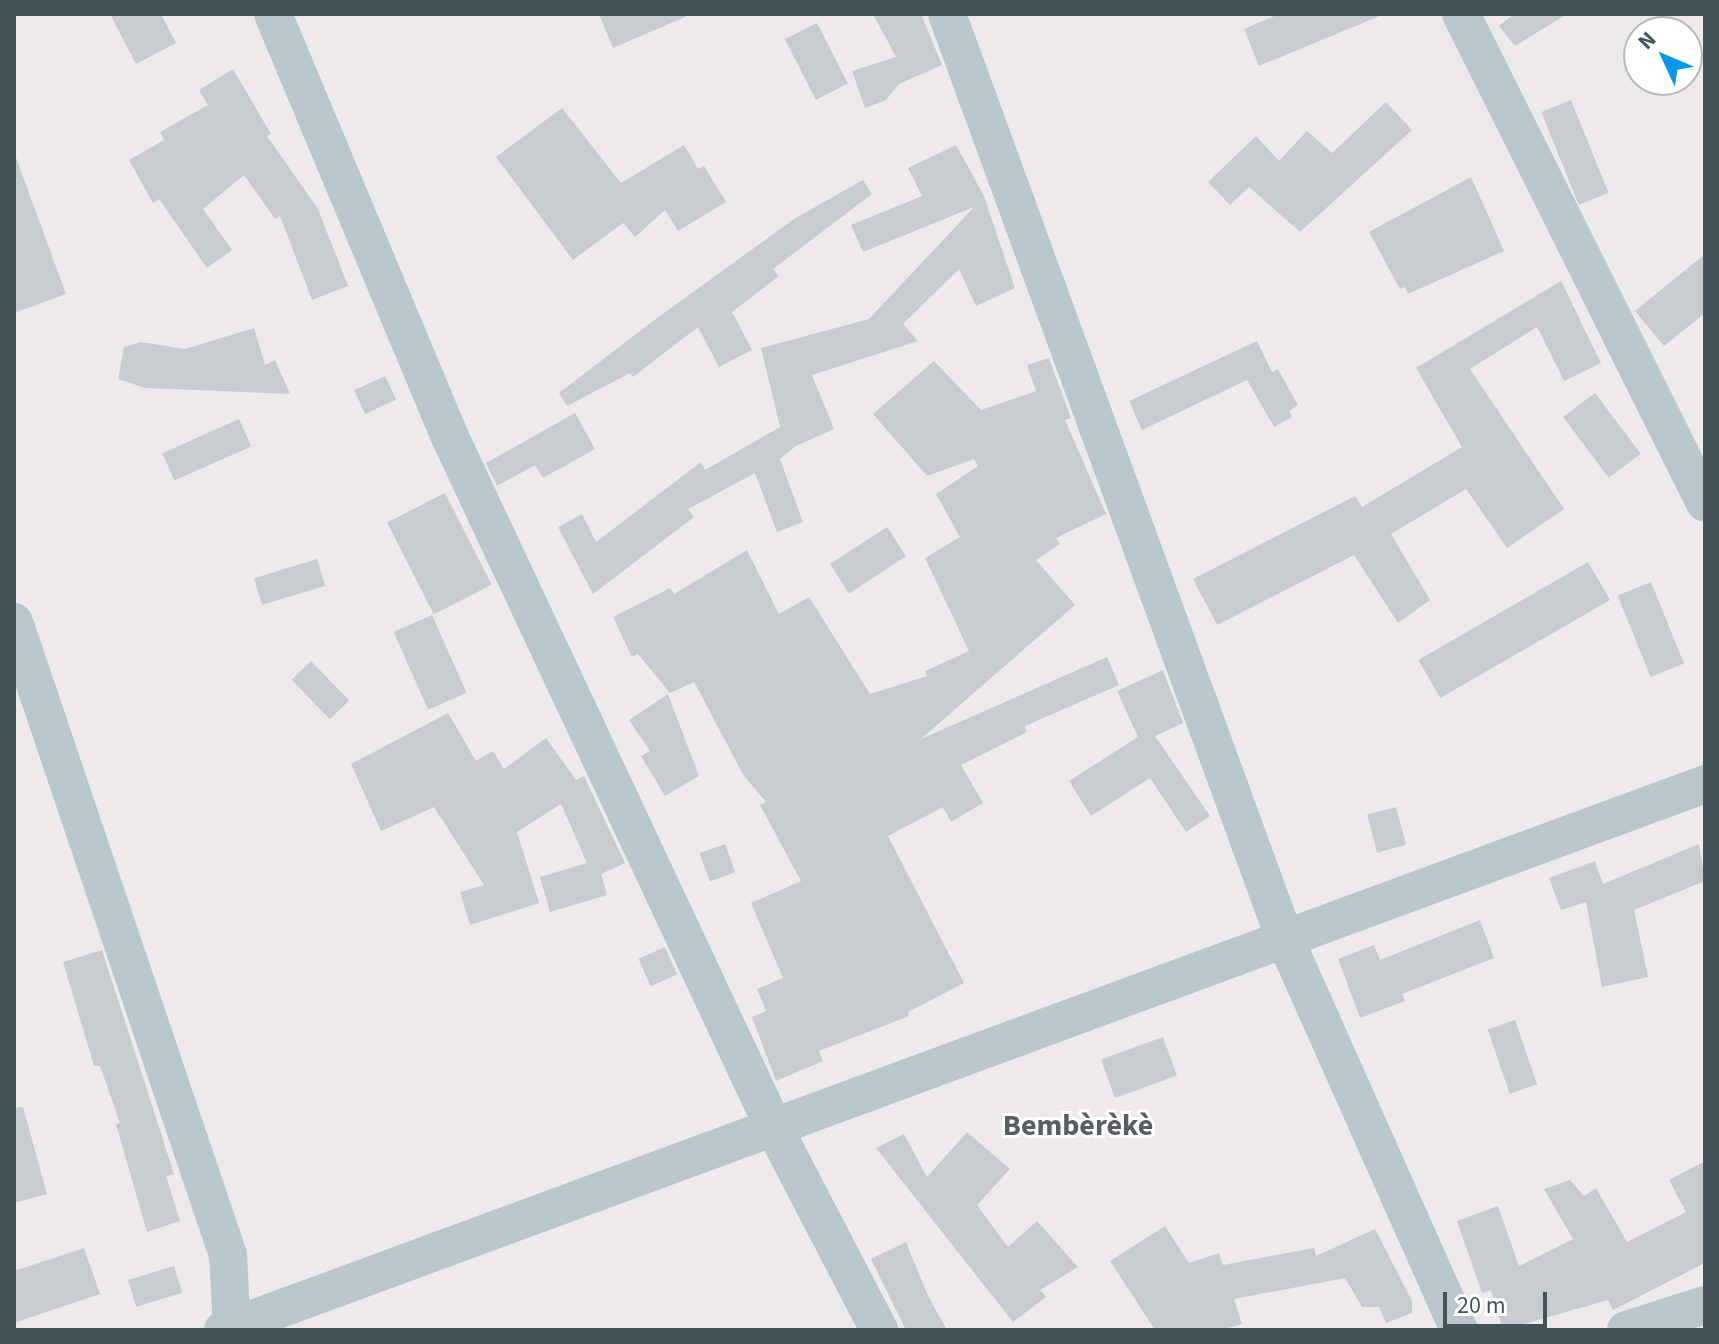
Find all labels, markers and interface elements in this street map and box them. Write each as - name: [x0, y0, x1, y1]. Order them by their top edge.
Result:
- north arrow: [1623, 16, 1703, 96]
- text: N: [1631, 24, 1664, 57]
- district label: Bembèrèkè: [1003, 1108, 1153, 1144]
- scale bar: [1447, 1276, 1551, 1326]
- text: 20 m: [1457, 1288, 1506, 1323]

